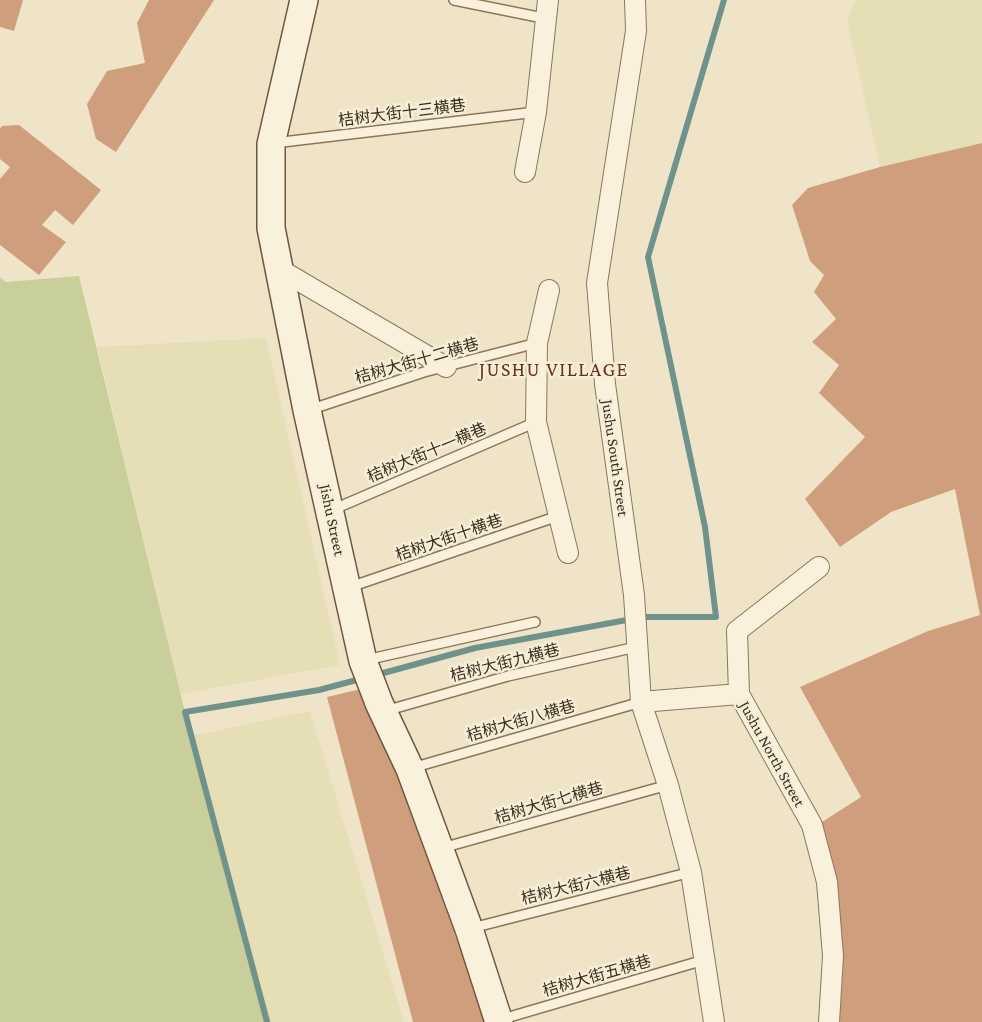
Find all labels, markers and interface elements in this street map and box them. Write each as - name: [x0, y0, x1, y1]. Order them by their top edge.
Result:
- street label: 桔树大街十三横巷: [337, 96, 467, 130]
- street label: 桔树大街十二横巷: [353, 334, 481, 388]
- district label: JUSHU VILLAGE: [479, 358, 629, 382]
- street label: Jushu South Street: [597, 398, 633, 518]
- street label: 桔树大街十一横巷: [364, 419, 490, 487]
- street label: Jishu Street: [315, 482, 349, 558]
- street label: 桔树大街十横巷: [393, 511, 505, 565]
- street label: 桔树大街九横巷: [448, 640, 562, 686]
- street label: 桔树大街八横巷: [465, 696, 577, 746]
- street label: Jushu North Street: [735, 698, 809, 810]
- street label: 桔树大街七横巷: [493, 778, 605, 828]
- street label: 桔树大街六横巷: [519, 863, 633, 909]
- street label: 桔树大街五横巷: [541, 951, 653, 1001]

